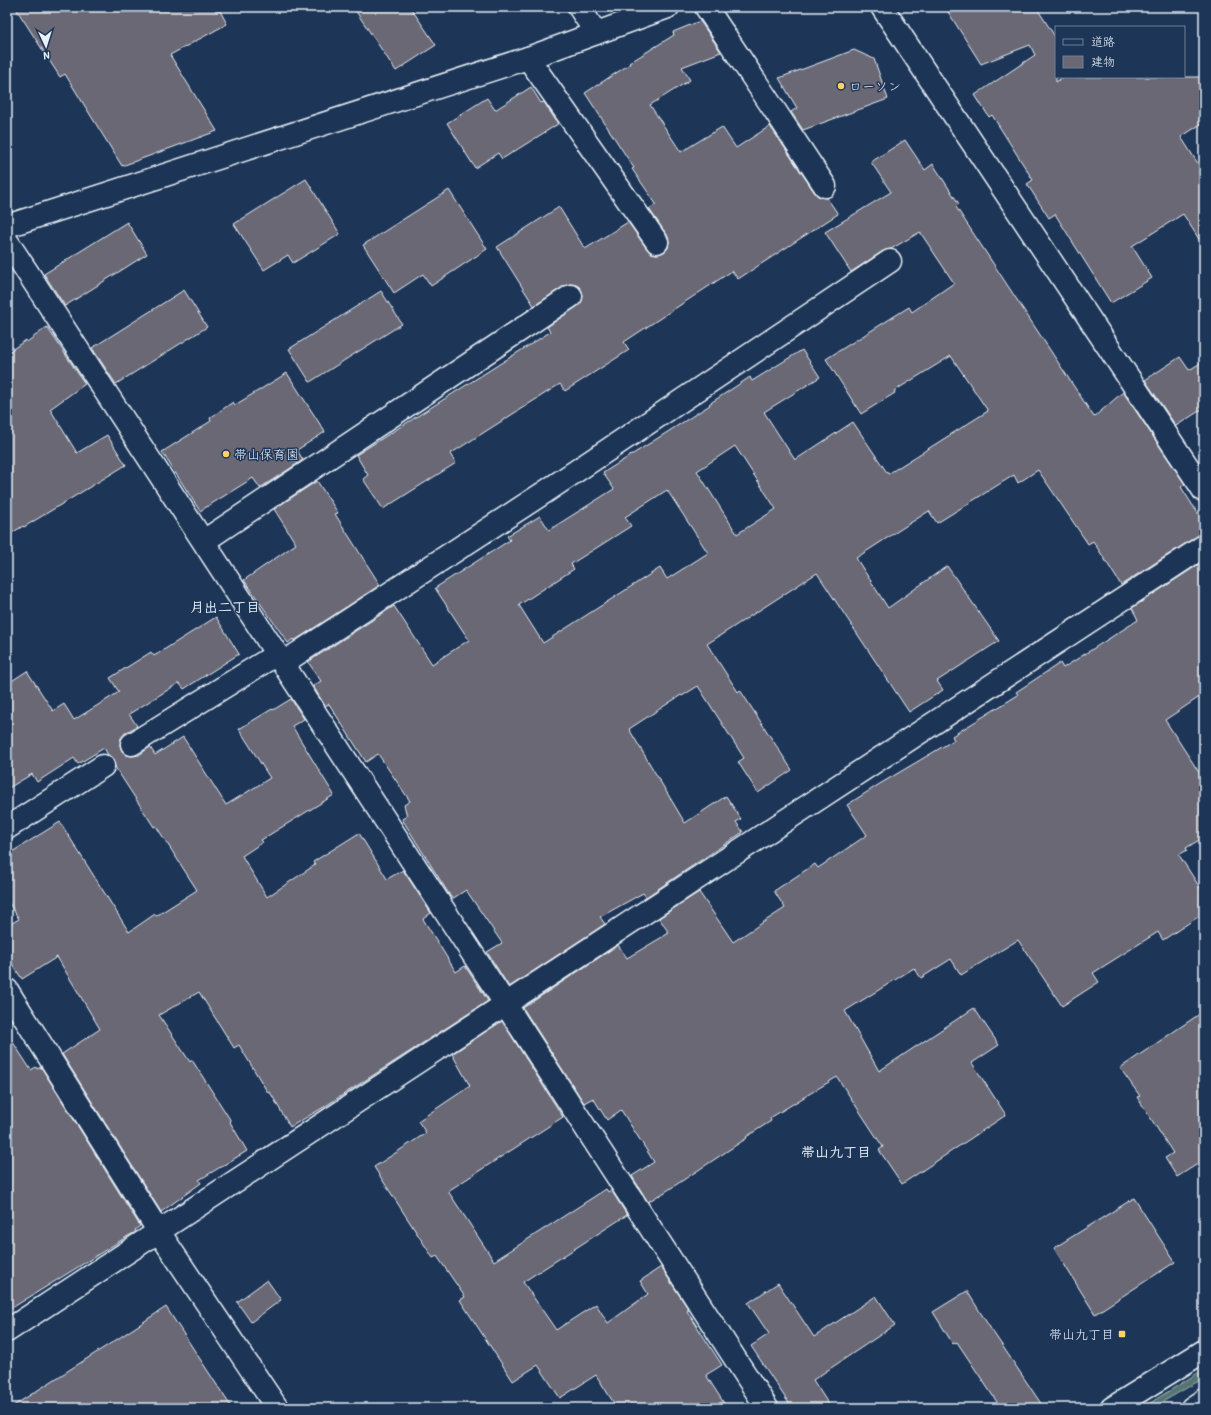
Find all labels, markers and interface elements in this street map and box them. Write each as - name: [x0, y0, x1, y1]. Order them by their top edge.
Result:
- north arrow: [26, 26, 66, 66]
- legend: [1055, 26, 1185, 78]
- text: 道路: [1091, 33, 1115, 50]
- text: N: [43, 49, 50, 63]
- text: 建物: [1091, 53, 1115, 70]
- place label: ローソン: [849, 77, 901, 95]
- marker: ローソン: [836, 81, 846, 91]
- place label: 帯山保育園: [234, 445, 299, 463]
- marker: 帯山保育園: [221, 449, 231, 459]
- district label: 月出二丁目: [190, 597, 260, 616]
- district label: 帯山九丁目: [801, 1142, 871, 1161]
- place label: 帯山九丁目: [1049, 1325, 1114, 1343]
- marker: 帯山九丁目: [1117, 1329, 1127, 1339]

